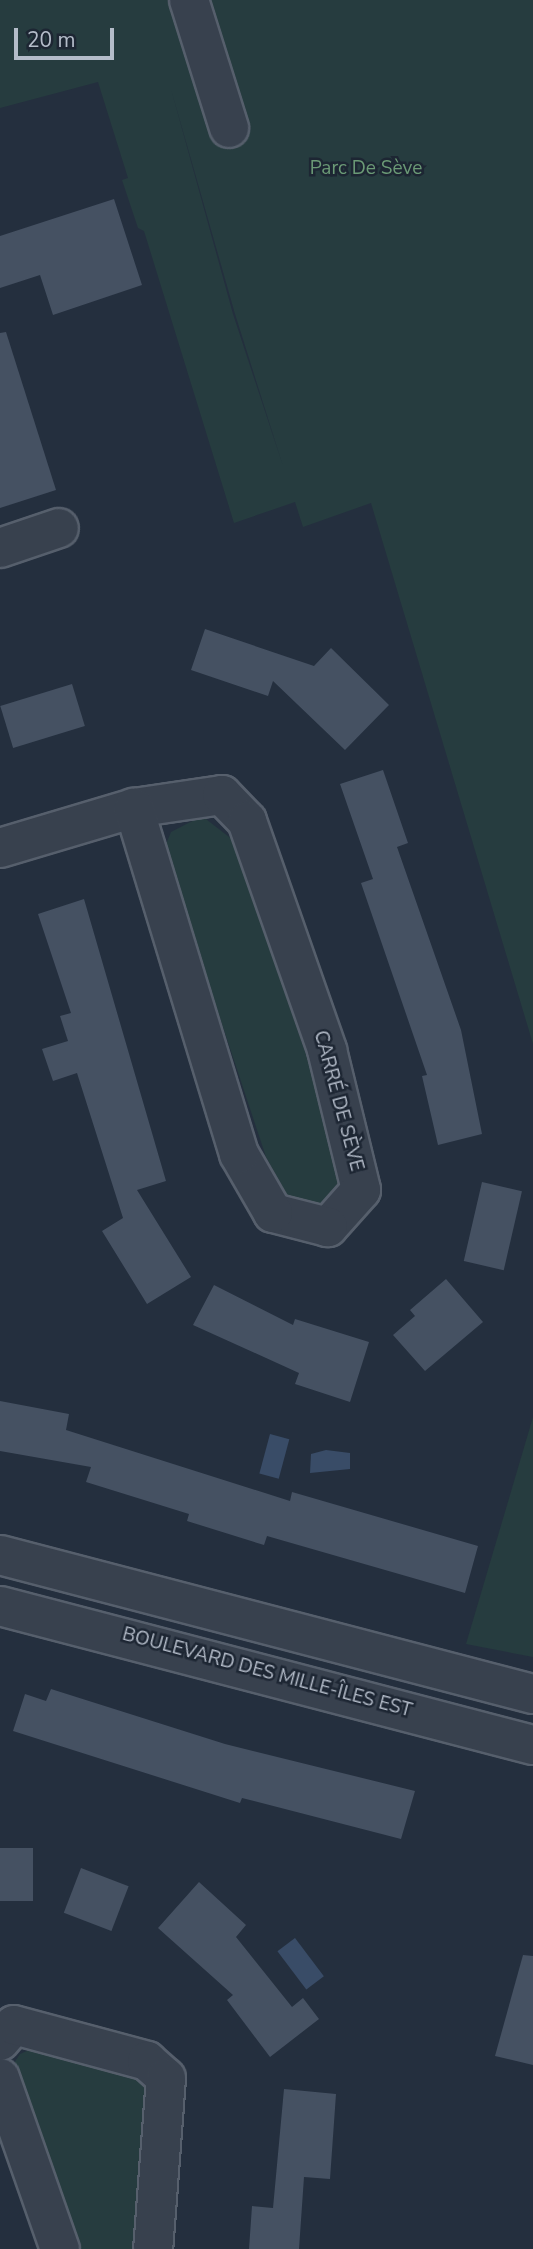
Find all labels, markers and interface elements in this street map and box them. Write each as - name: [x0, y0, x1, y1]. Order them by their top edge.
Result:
- scale bar: [18, 14, 117, 58]
- text: 20 m: [27, 26, 76, 54]
- park label: Parc De Sève: [310, 158, 422, 180]
- street label: CARRÉ DE SÈVE: [308, 1028, 368, 1174]
- street label: BOULEVARD DES MILLE-ÎLES EST: [120, 1623, 414, 1723]

